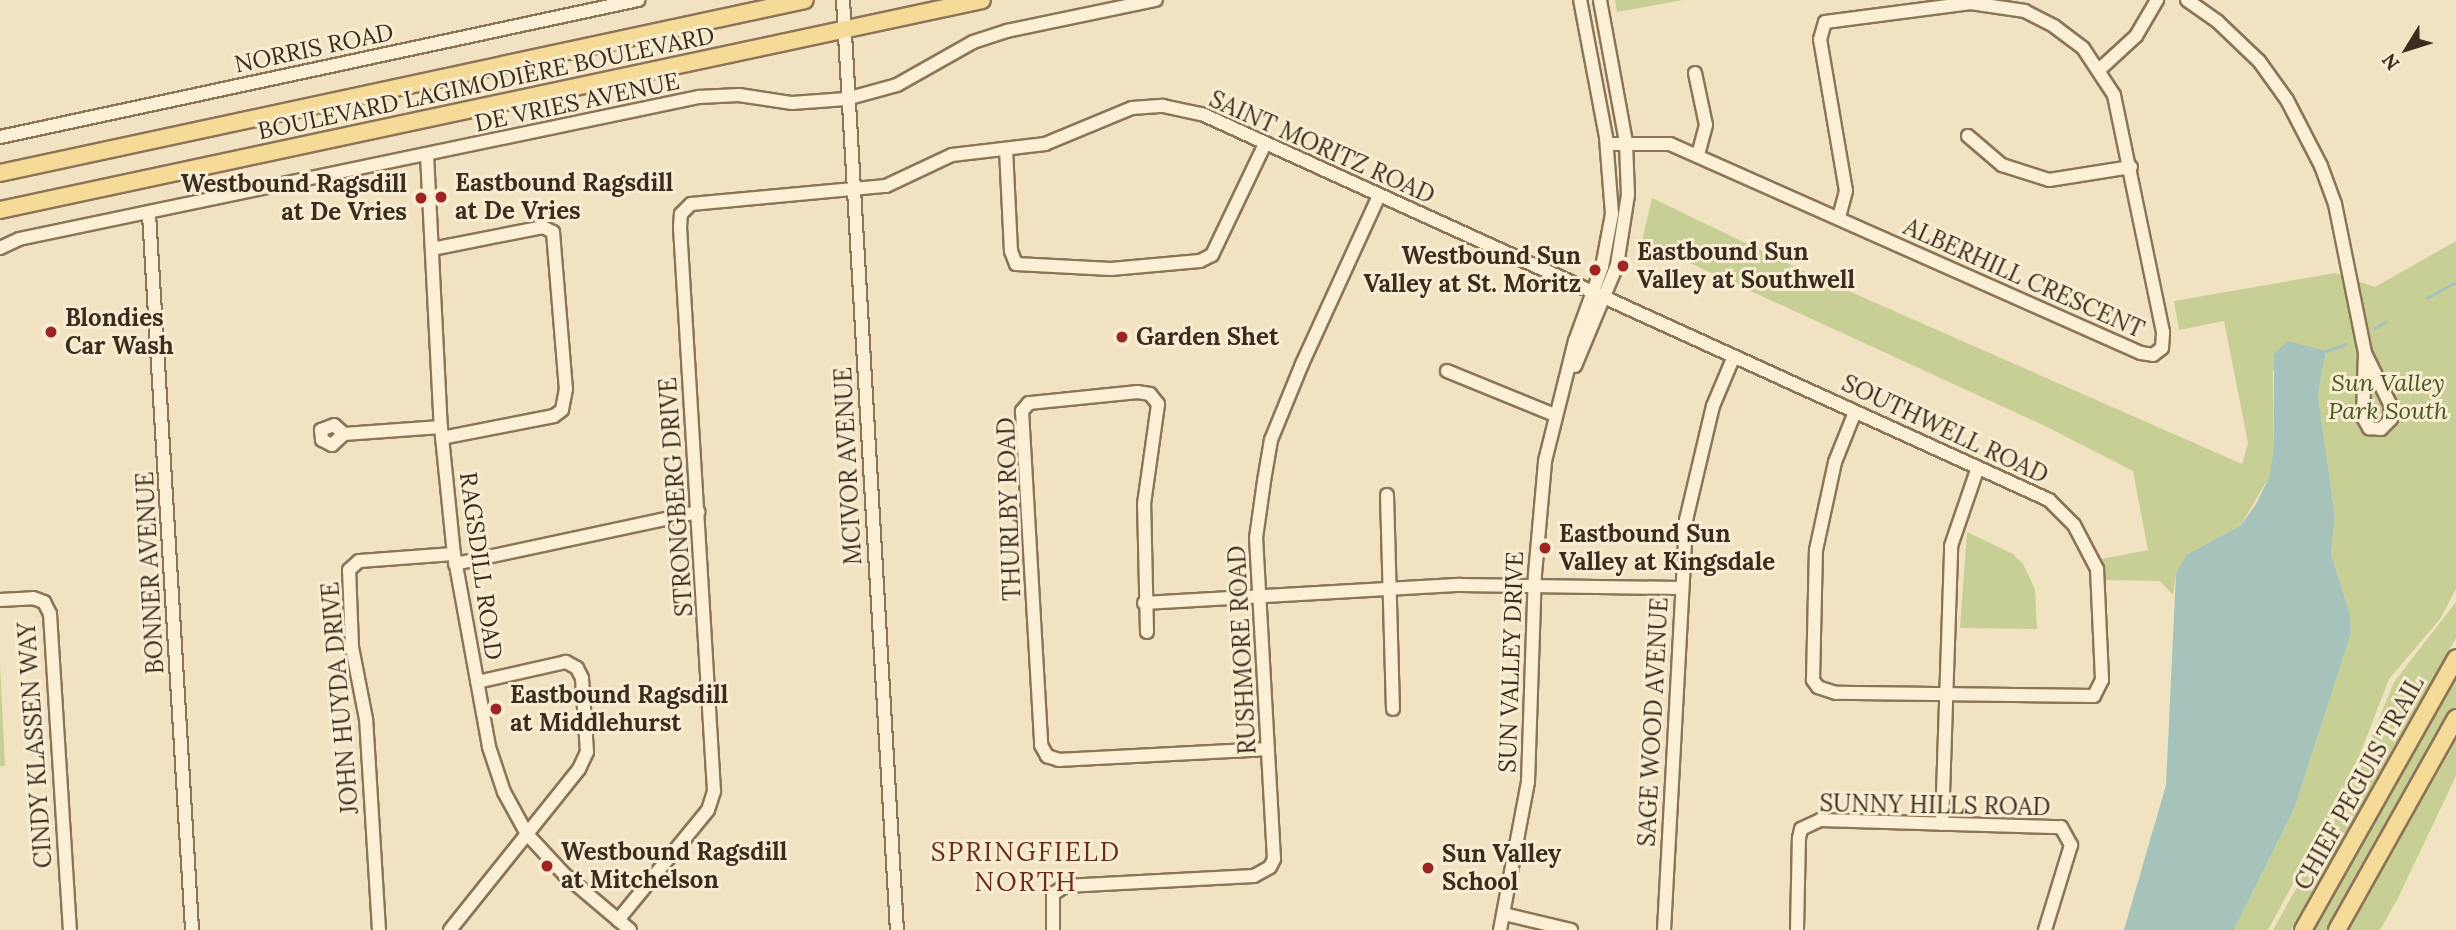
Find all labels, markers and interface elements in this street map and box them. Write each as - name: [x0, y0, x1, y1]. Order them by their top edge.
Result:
- north arrow: [2372, 14, 2442, 84]
- street label: NORRIS ROAD: [232, 17, 396, 79]
- street label: BOULEVARD LAGIMODIÈRE BOULEVARD: [255, 20, 717, 146]
- text: N: [2376, 49, 2404, 75]
- street label: DE VRIES AVENUE: [472, 66, 682, 138]
- street label: SAINT MORITZ ROAD: [1205, 84, 1439, 210]
- place label: Eastbound Ragsdill at De Vries: [455, 169, 673, 225]
- place label: Westbound Ragsdill at De Vries: [181, 170, 407, 226]
- marker: Eastbound Ragsdill at De Vries: [433, 189, 449, 205]
- marker: Westbound Ragsdill at De Vries: [413, 190, 429, 206]
- street label: ALBERHILL CRESCENT: [1899, 212, 2149, 344]
- place label: Eastbound Sun Valley at Southwell: [1637, 238, 1855, 294]
- place label: Westbound Sun Valley at St. Moritz: [1363, 242, 1581, 298]
- marker: Eastbound Sun Valley at Southwell: [1615, 258, 1631, 274]
- marker: Westbound Sun Valley at St. Moritz: [1587, 262, 1603, 278]
- place label: Blondies Car Wash: [65, 304, 174, 360]
- place label: Garden Shet: [1136, 323, 1279, 351]
- marker: Blondies Car Wash: [43, 324, 59, 340]
- marker: Garden Shet: [1114, 329, 1130, 345]
- street label: MCIVOR AVENUE: [828, 366, 868, 566]
- street label: SOUTHWELL ROAD: [1837, 369, 2053, 489]
- park label: Sun Valley Park South: [2328, 369, 2448, 425]
- street label: STRONGBERG DRIVE: [653, 376, 699, 618]
- street label: THURLBY ROAD: [991, 417, 1027, 601]
- street label: RAGSDILL ROAD: [454, 470, 508, 662]
- street label: BONNER AVENUE: [130, 471, 170, 675]
- place label: Eastbound Sun Valley at Kingsdale: [1559, 520, 1775, 576]
- marker: Eastbound Sun Valley at Kingsdale: [1537, 540, 1553, 556]
- street label: RUSHMORE ROAD: [1222, 545, 1262, 755]
- street label: SUN VALLEY DRIVE: [1493, 551, 1529, 773]
- street label: JOHN HUYDA DRIVE: [315, 581, 365, 815]
- street label: SAGE WOOD AVENUE: [1632, 597, 1674, 847]
- street label: CINDY KLASSEN WAY: [12, 621, 58, 869]
- street label: CHIEF PEGUIS TRAIL: [2288, 671, 2430, 895]
- place label: Eastbound Ragsdill at Middlehurst: [510, 681, 728, 737]
- marker: Eastbound Ragsdill at Middlehurst: [488, 701, 504, 717]
- street label: SUNNY HILLS ROAD: [1819, 789, 2051, 821]
- district label: SPRINGFIELD NORTH: [932, 836, 1120, 898]
- place label: Westbound Ragsdill at Mitchelson: [561, 838, 787, 894]
- place label: Sun Valley School: [1442, 840, 1561, 896]
- marker: Westbound Ragsdill at Mitchelson: [539, 858, 555, 874]
- marker: Sun Valley School: [1420, 860, 1436, 876]

